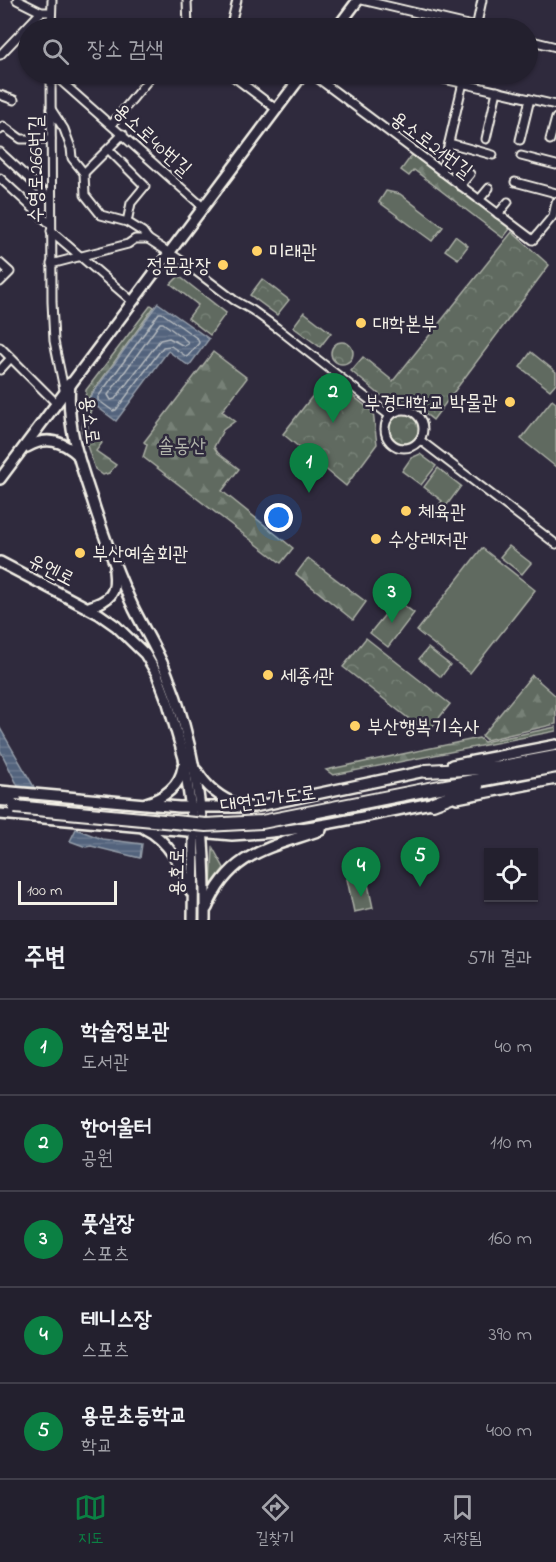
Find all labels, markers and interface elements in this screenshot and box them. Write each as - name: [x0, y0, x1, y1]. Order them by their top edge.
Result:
- search box: [18, 18, 538, 84]
- icon: search: [39, 35, 72, 68]
- text: 장소 검색: [87, 35, 163, 67]
- street label: 용소로40번길: [105, 98, 197, 184]
- street label: 용소로21번길: [383, 105, 478, 187]
- street label: 수영로266번길: [23, 115, 52, 223]
- place label: 미래관: [269, 239, 317, 268]
- marker: 미래관: [250, 244, 264, 258]
- place label: 정문광장: [147, 253, 211, 282]
- marker: 정문광장: [216, 258, 230, 272]
- place label: 대학본부: [373, 311, 437, 340]
- marker: 대학본부: [354, 316, 368, 330]
- pin: 2: [314, 374, 352, 423]
- place label: 부경대학교 박물관: [364, 390, 498, 419]
- street label: 용소로: [71, 395, 106, 446]
- marker: 부경대학교 박물관: [503, 395, 517, 409]
- park label: 솔동산: [158, 433, 206, 462]
- pin: 1: [290, 444, 328, 493]
- place label: 체육관: [418, 499, 466, 528]
- your location: [264, 503, 293, 532]
- marker: 체육관: [399, 504, 413, 518]
- place label: 수상레저관: [388, 527, 468, 556]
- marker: 수상레저관: [369, 532, 383, 546]
- place label: 부산예술회관: [92, 541, 189, 570]
- marker: 부산예술회관: [73, 546, 87, 560]
- street label: 유엔로: [23, 547, 79, 595]
- pin: 3: [372, 574, 412, 623]
- place label: 세종1관: [280, 663, 335, 692]
- marker: 세종1관: [261, 668, 275, 682]
- place label: 부산행복기숙사: [367, 714, 480, 743]
- marker: 부산행복기숙사: [348, 719, 362, 733]
- street label: 대연고가도로: [219, 779, 318, 822]
- pin: 5: [400, 838, 440, 887]
- street label: 용호로: [164, 848, 193, 896]
- pin: 4: [342, 848, 380, 897]
- map controls: [484, 848, 538, 902]
- button: locate: [484, 848, 538, 902]
- scale bar: [18, 878, 117, 905]
- text: 100 m: [27, 879, 62, 903]
- text: 주변: [24, 940, 66, 978]
- text: 5개 결과: [467, 945, 532, 974]
- text: 학술정보관: [81, 1017, 170, 1049]
- text: 1: [40, 1033, 47, 1062]
- text: 40 m: [495, 1033, 532, 1062]
- text: 도서관: [81, 1049, 129, 1078]
- text: 한어울터: [81, 1113, 152, 1145]
- text: 2: [39, 1129, 48, 1158]
- text: 110 m: [490, 1129, 532, 1158]
- text: 공원: [81, 1145, 113, 1174]
- text: 풋살장: [81, 1209, 134, 1241]
- text: 3: [39, 1225, 48, 1254]
- text: 160 m: [488, 1225, 532, 1254]
- text: 스포츠: [81, 1241, 129, 1270]
- text: 테니스장: [81, 1305, 152, 1337]
- text: 4: [39, 1321, 48, 1350]
- text: 390 m: [489, 1321, 532, 1350]
- text: 스포츠: [81, 1337, 129, 1366]
- text: 용문초등학교: [81, 1401, 187, 1433]
- text: 5: [38, 1417, 49, 1446]
- text: 400 m: [486, 1417, 532, 1446]
- text: 학교: [81, 1433, 113, 1462]
- tab: 지도: [74, 1491, 107, 1551]
- tab: 길찾기: [256, 1491, 294, 1551]
- tab: 저장됨: [443, 1491, 482, 1551]

